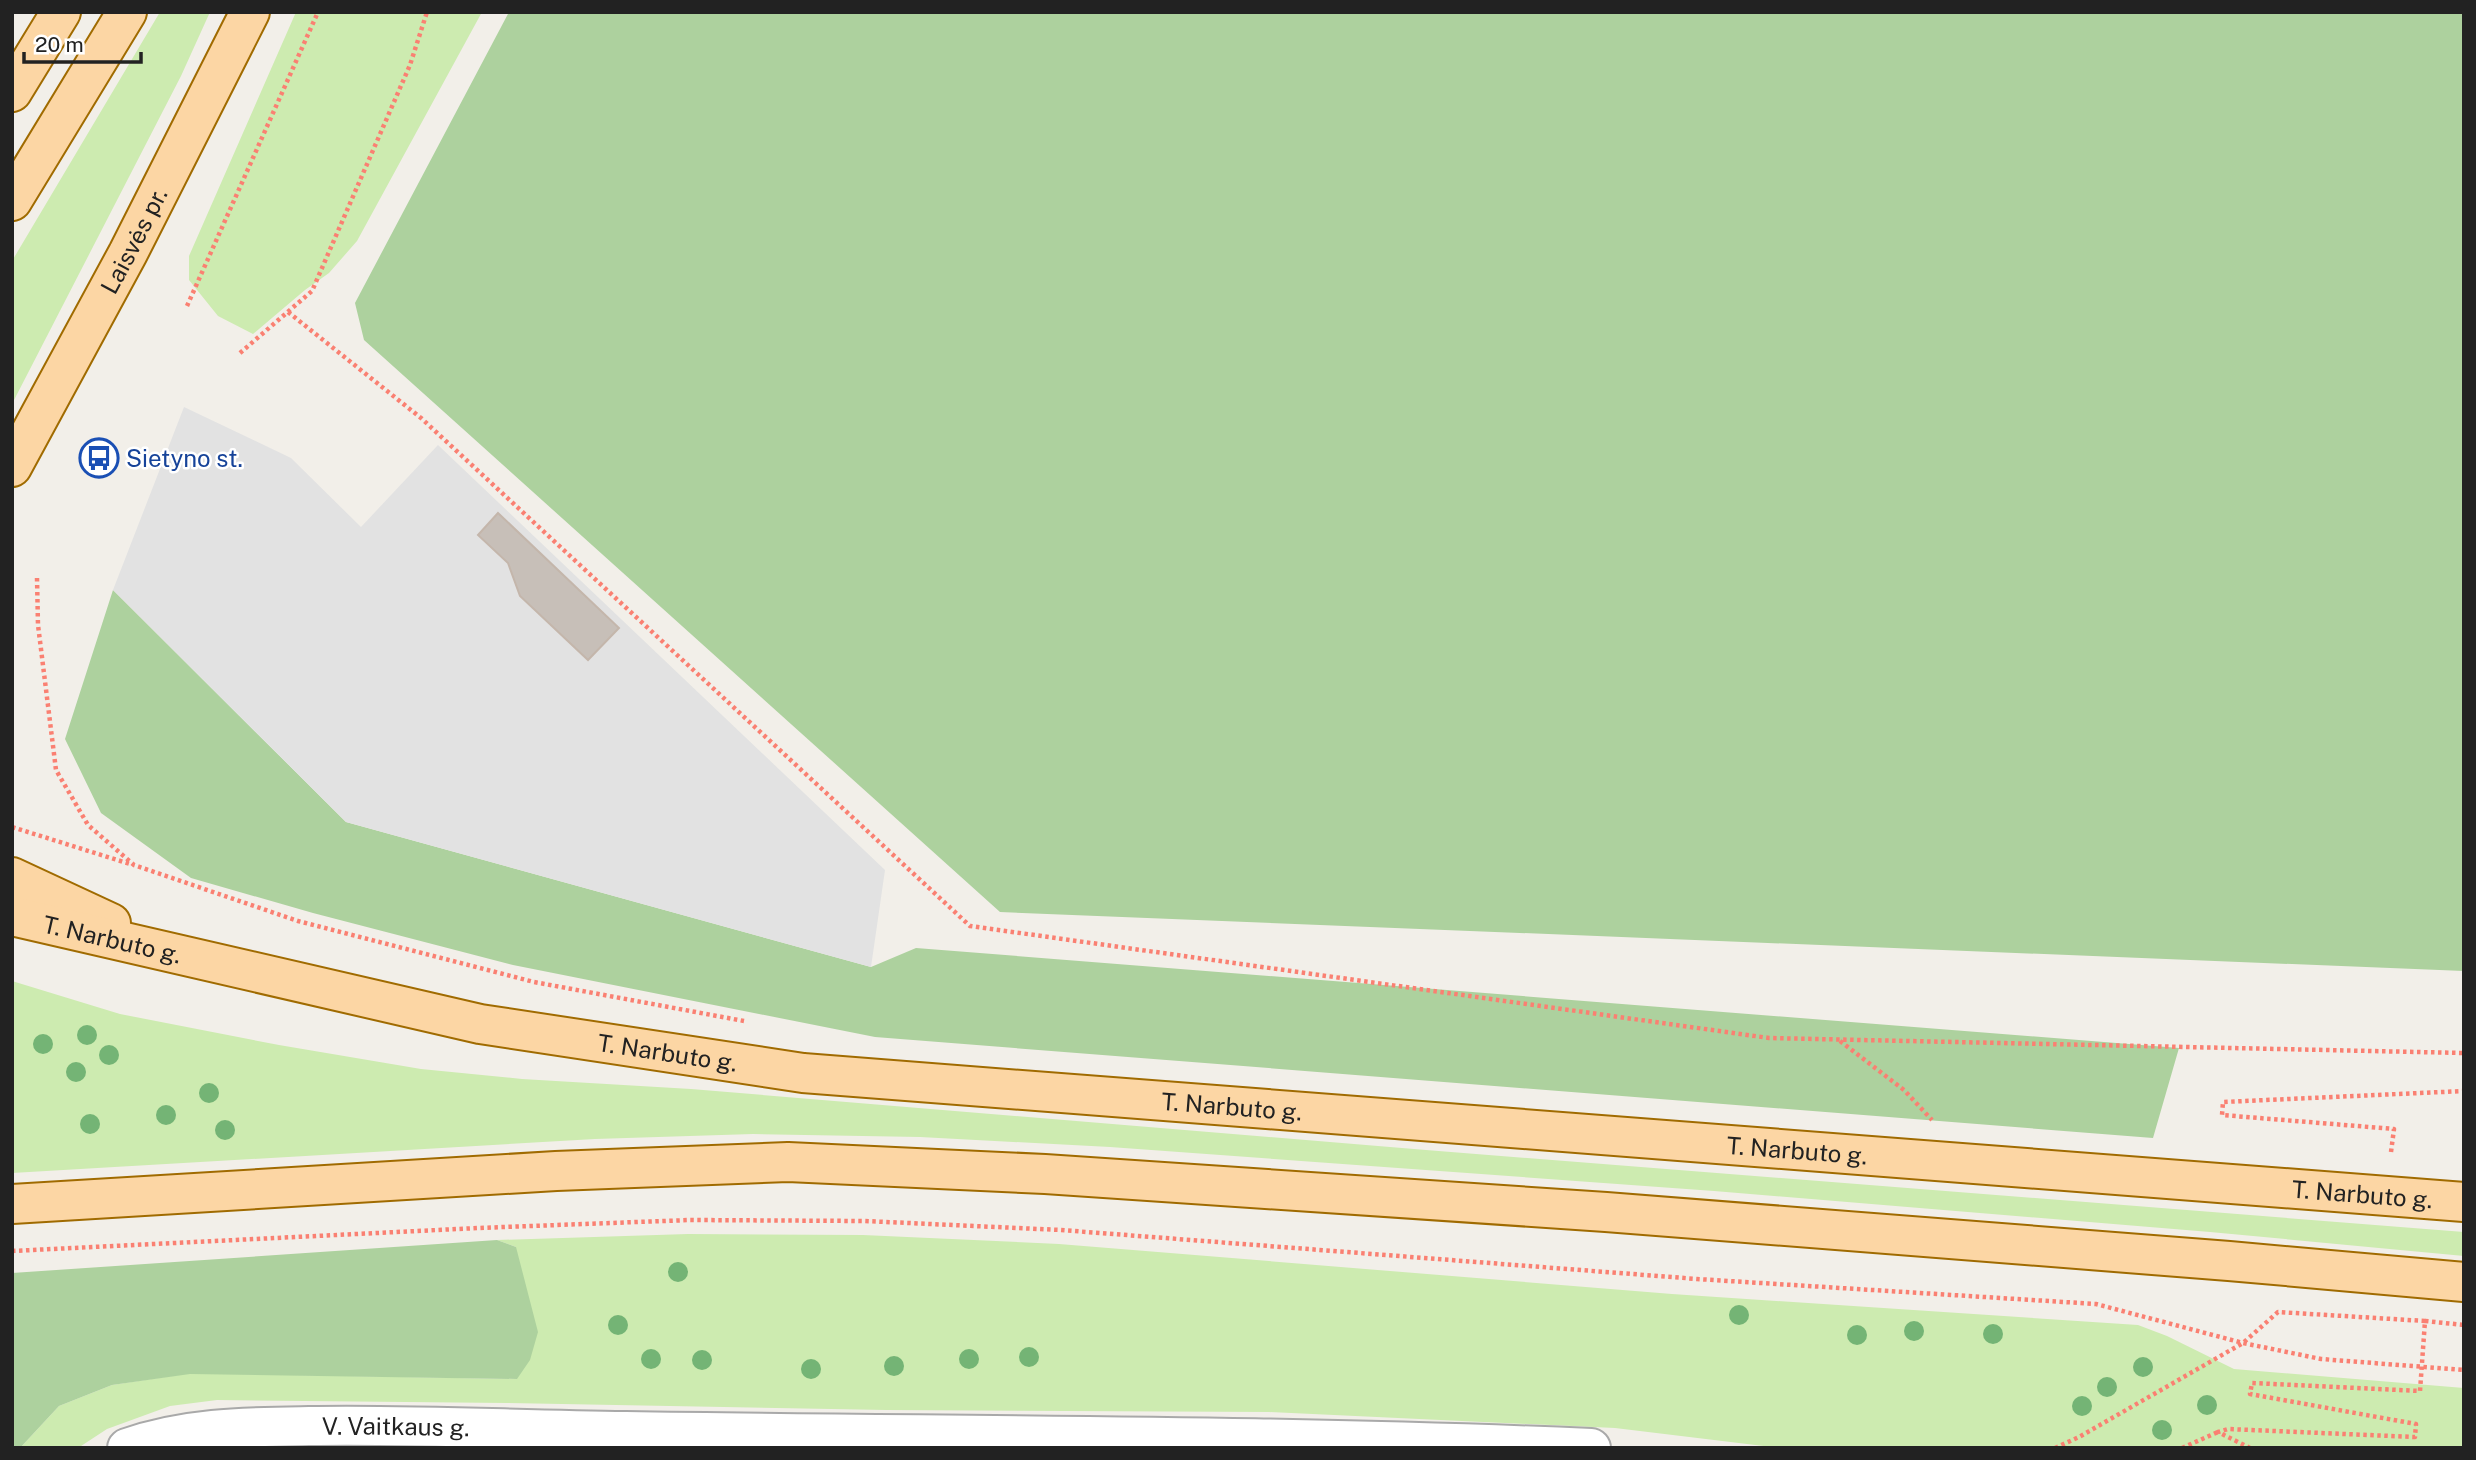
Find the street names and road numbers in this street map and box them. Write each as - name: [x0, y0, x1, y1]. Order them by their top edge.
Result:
- street label: Laisvės pr.: [95, 183, 173, 298]
- street label: T. Narbuto g.: [40, 910, 184, 969]
- street label: T. Narbuto g.: [596, 1028, 739, 1077]
- street label: T. Narbuto g.: [1160, 1087, 1303, 1126]
- street label: T. Narbuto g.: [1726, 1131, 1868, 1170]
- street label: T. Narbuto g.: [2291, 1175, 2434, 1214]
- street label: V. Vaitkaus g.: [322, 1412, 470, 1441]

